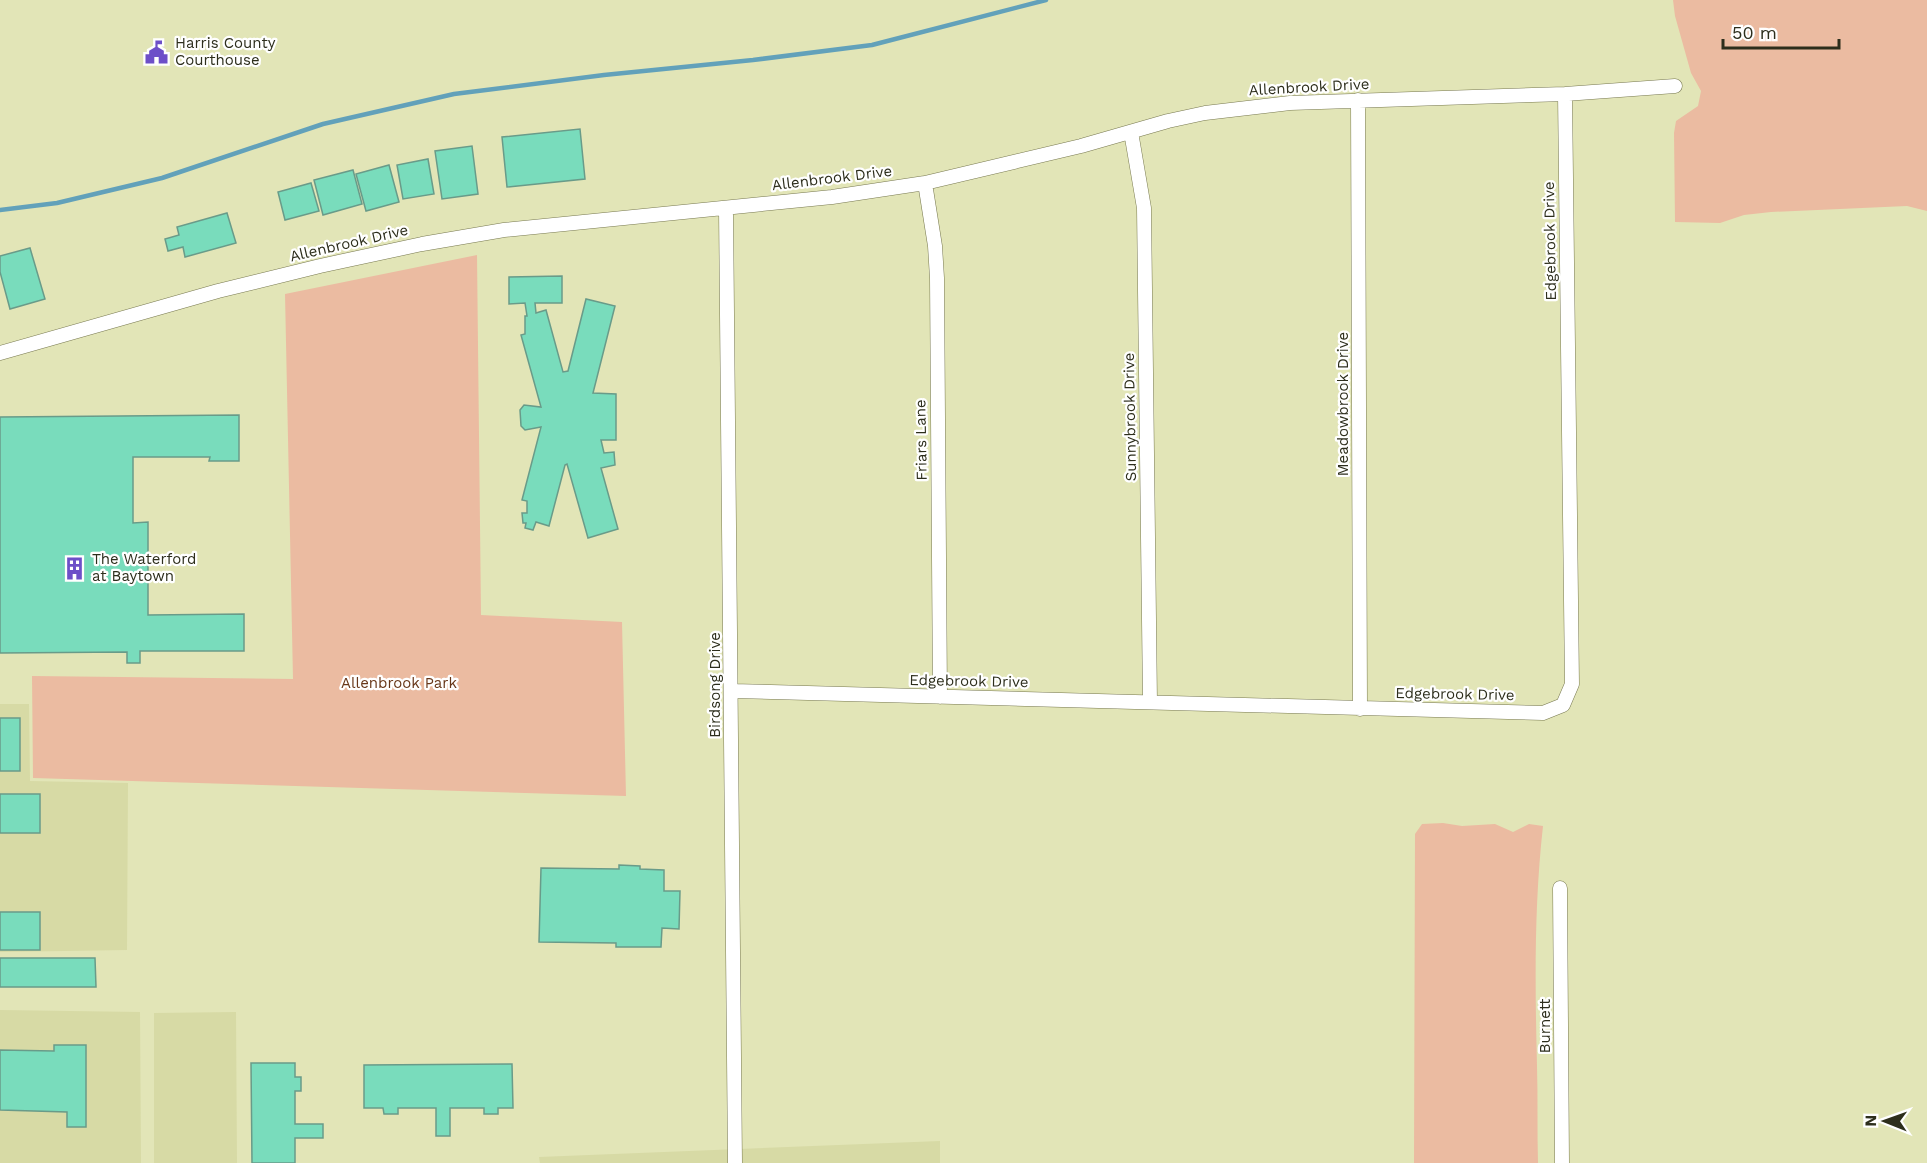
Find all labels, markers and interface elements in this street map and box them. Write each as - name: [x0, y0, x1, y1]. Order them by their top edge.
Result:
- scale bar: [1723, 12, 1838, 50]
- text: 50 m: [1732, 22, 1777, 43]
- place label: Harris County Courthouse: [175, 34, 276, 69]
- public building icon: Harris County Courthouse: [144, 39, 170, 65]
- street label: Allenbrook Drive: [1248, 75, 1370, 99]
- street label: Allenbrook Drive: [771, 162, 893, 194]
- street label: Edgebrook Drive: [1540, 181, 1560, 301]
- street label: Allenbrook Drive: [288, 221, 410, 265]
- street label: Meadowbrook Drive: [1334, 332, 1352, 476]
- street label: Sunnybrook Drive: [1120, 352, 1140, 482]
- street label: Friars Lane: [911, 399, 931, 481]
- place label: The Waterford at Baytown: [92, 550, 197, 585]
- building icon: The Waterford at Baytown: [61, 555, 87, 581]
- street label: Birdsong Drive: [706, 632, 724, 738]
- street label: Edgebrook Drive: [909, 671, 1029, 691]
- park label: Allenbrook Park: [341, 674, 457, 692]
- street label: Edgebrook Drive: [1395, 684, 1515, 704]
- street label: Burnett: [1536, 998, 1554, 1053]
- north arrow: [1855, 1091, 1915, 1151]
- text: N: [1861, 1115, 1880, 1127]

